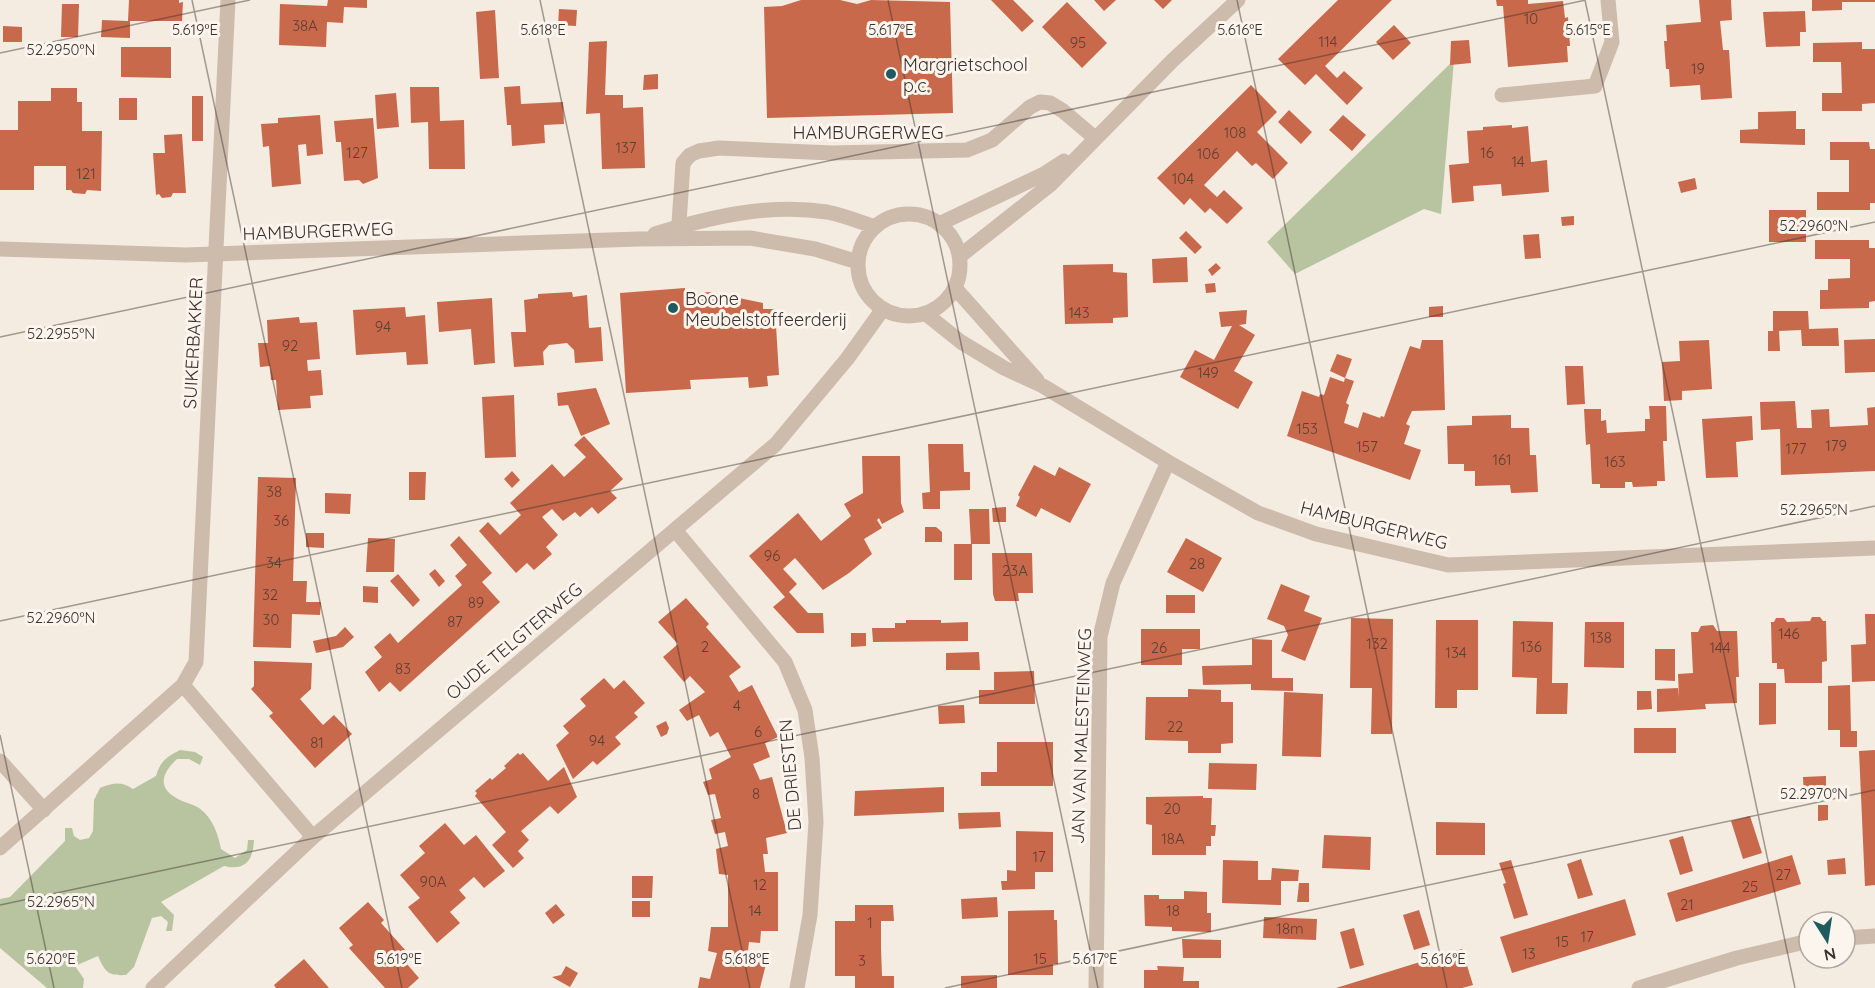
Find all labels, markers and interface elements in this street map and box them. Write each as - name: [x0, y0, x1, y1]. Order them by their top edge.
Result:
- house number: 10: [1524, 9, 1538, 28]
- house number: 38A: [292, 16, 318, 35]
- text: 5.619°E: [172, 20, 218, 39]
- text: 5.618°E: [520, 20, 566, 39]
- text: 5.617°E: [868, 20, 914, 39]
- text: 5.616°E: [1217, 20, 1263, 39]
- text: 5.615°E: [1565, 20, 1611, 39]
- house number: 114: [1319, 32, 1337, 51]
- house number: 95: [1070, 33, 1086, 52]
- text: 52.2950°N: [27, 40, 95, 59]
- place label: Margrietschool p.c.: [903, 53, 1028, 97]
- house number: 19: [1691, 59, 1705, 78]
- marker: Margrietschool p.c.: [884, 67, 898, 81]
- street label: HAMBURGERWEG: [793, 121, 943, 144]
- house number: 108: [1224, 123, 1246, 142]
- house number: 137: [615, 138, 637, 157]
- house number: 127: [346, 143, 368, 162]
- house number: 16: [1480, 143, 1494, 162]
- house number: 106: [1197, 144, 1219, 163]
- house number: 14: [1511, 152, 1525, 171]
- house number: 121: [76, 164, 96, 183]
- house number: 104: [1172, 169, 1194, 188]
- text: 52.2960°N: [1780, 216, 1848, 235]
- street label: HAMBURGERWEG: [242, 217, 394, 245]
- street label: SUIKERBAKKER: [178, 277, 208, 409]
- place label: Boone Meubelstoffeerderij: [685, 287, 847, 331]
- marker: Boone Meubelstoffeerderij: [666, 301, 680, 315]
- house number: 143: [1068, 303, 1090, 322]
- house number: 94: [375, 317, 391, 336]
- text: 52.2955°N: [27, 324, 95, 343]
- house number: 92: [282, 336, 298, 355]
- house number: 149: [1197, 363, 1219, 382]
- house number: 153: [1296, 419, 1318, 438]
- house number: 179: [1825, 436, 1847, 455]
- house number: 157: [1356, 437, 1378, 456]
- house number: 177: [1786, 439, 1807, 458]
- house number: 161: [1492, 450, 1512, 469]
- house number: 163: [1604, 452, 1626, 471]
- house number: 38: [266, 482, 282, 501]
- street label: HAMBURGERWEG: [1298, 496, 1450, 554]
- text: 52.2965°N: [1780, 500, 1848, 519]
- house number: 36: [273, 511, 289, 530]
- house number: 96: [764, 546, 780, 565]
- house number: 34: [266, 553, 282, 572]
- house number: 28: [1189, 554, 1205, 573]
- house number: 23A: [1002, 561, 1028, 580]
- street label: OUDE TELGTERWEG: [441, 577, 587, 705]
- house number: 32: [262, 585, 278, 604]
- house number: 89: [468, 593, 484, 612]
- text: 52.2960°N: [27, 608, 95, 627]
- house number: 30: [263, 610, 279, 629]
- house number: 87: [447, 612, 463, 631]
- house number: 146: [1778, 624, 1800, 643]
- street label: JAN VAN MALESTEINWEG: [1066, 628, 1096, 844]
- house number: 138: [1590, 628, 1612, 647]
- house number: 132: [1366, 634, 1388, 653]
- house number: 2: [701, 637, 709, 656]
- house number: 136: [1520, 637, 1542, 656]
- house number: 26: [1151, 638, 1167, 657]
- house number: 144: [1709, 638, 1731, 657]
- house number: 134: [1445, 643, 1467, 662]
- house number: 83: [395, 659, 411, 678]
- house number: 4: [733, 696, 741, 715]
- house number: 22: [1167, 717, 1183, 736]
- street label: DE DRIESTEN: [774, 718, 806, 832]
- house number: 6: [754, 722, 762, 741]
- house number: 94: [589, 731, 605, 750]
- house number: 81: [310, 733, 324, 752]
- house number: 8: [752, 784, 760, 803]
- text: 52.2970°N: [1780, 784, 1848, 803]
- house number: 20: [1163, 799, 1181, 818]
- house number: 18A: [1161, 829, 1185, 848]
- house number: 17: [1032, 847, 1046, 866]
- house number: 27: [1775, 865, 1791, 884]
- house number: 90A: [420, 872, 447, 891]
- house number: 12: [753, 875, 767, 894]
- house number: 25: [1742, 877, 1758, 896]
- text: 52.2965°N: [27, 892, 95, 911]
- house number: 21: [1680, 895, 1694, 914]
- house number: 14: [748, 901, 762, 920]
- house number: 18: [1166, 901, 1180, 920]
- north arrow: [1797, 910, 1857, 970]
- house number: 1: [867, 913, 873, 932]
- house number: 18m: [1276, 919, 1304, 938]
- house number: 17: [1580, 927, 1594, 946]
- house number: 15: [1555, 932, 1569, 951]
- house number: 13: [1522, 944, 1536, 963]
- text: N: [1822, 944, 1838, 966]
- text: 5.620°E: [26, 949, 76, 968]
- text: 5.619°E: [376, 949, 422, 968]
- text: 5.618°E: [724, 949, 770, 968]
- house number: 15: [1033, 949, 1047, 968]
- text: 5.617°E: [1072, 949, 1118, 968]
- text: 5.616°E: [1420, 949, 1466, 968]
- house number: 3: [858, 951, 866, 970]

